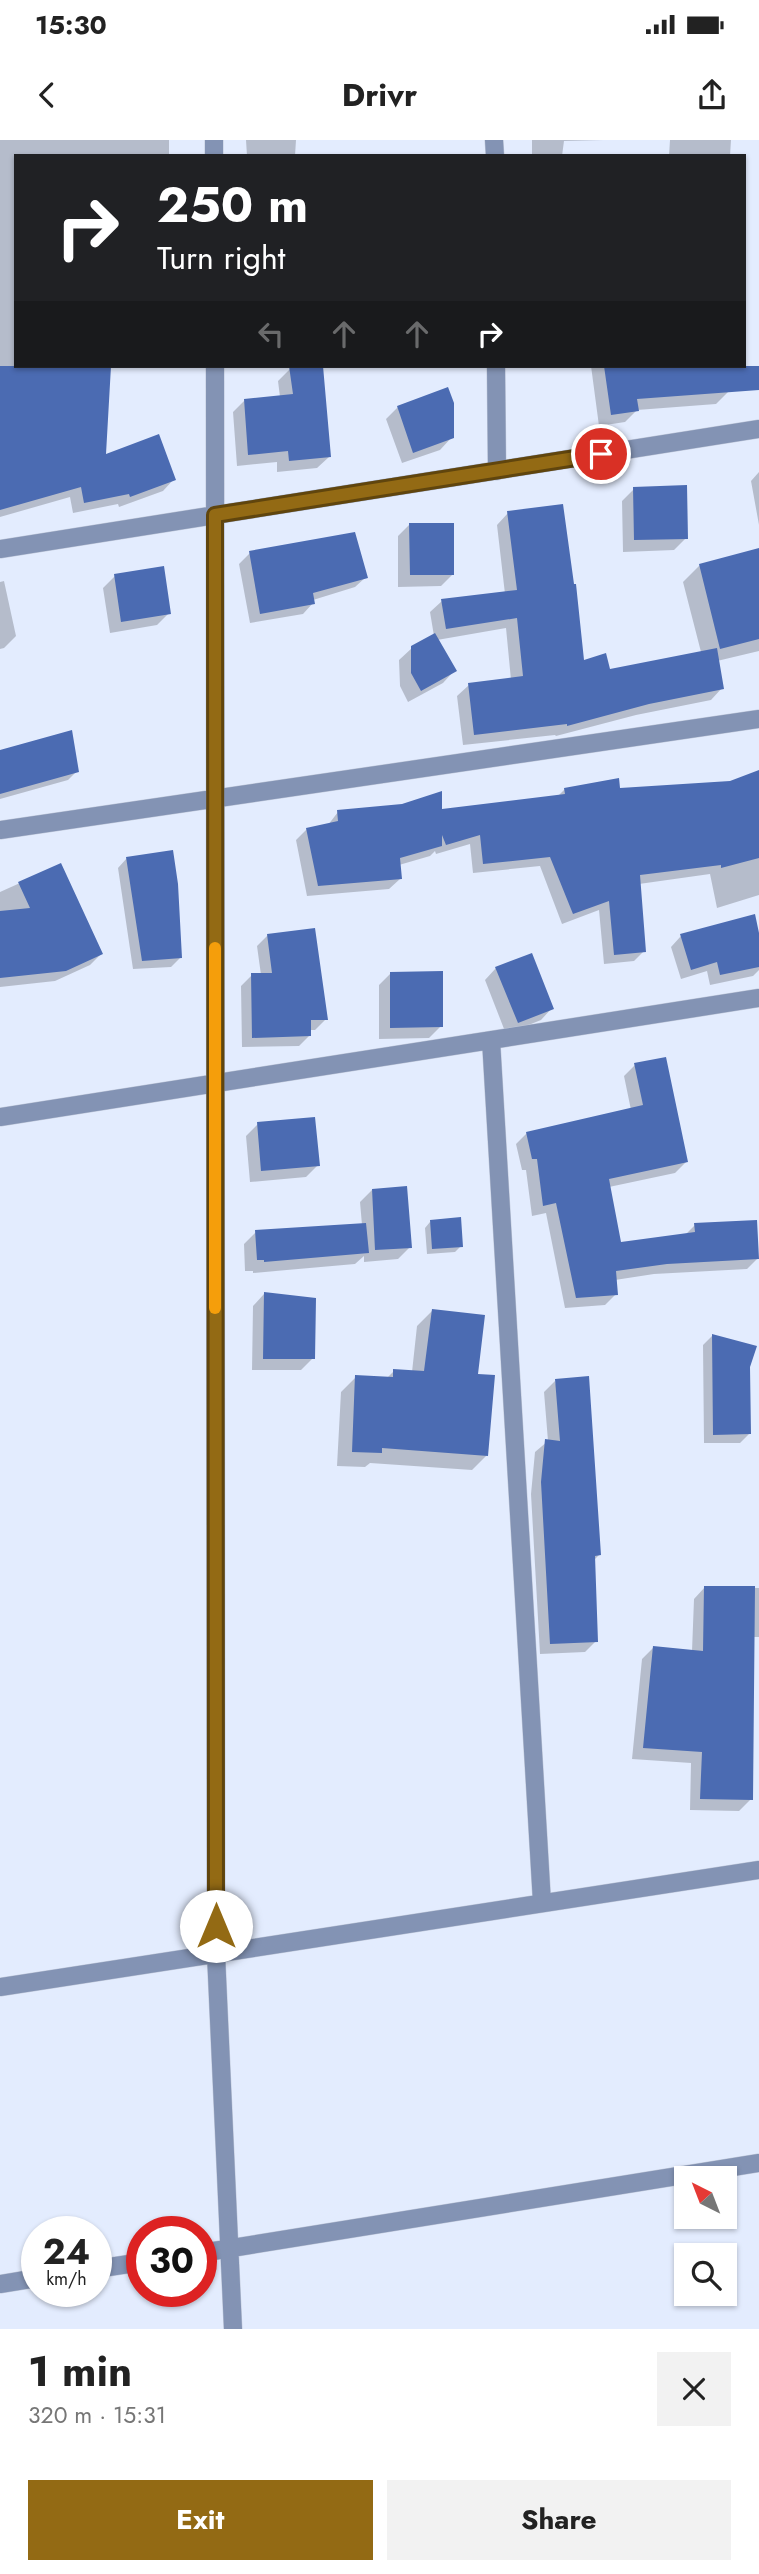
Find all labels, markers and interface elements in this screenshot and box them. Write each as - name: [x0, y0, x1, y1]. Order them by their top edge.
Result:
- text: 15:30: [35, 6, 107, 44]
- text: Drivr: [342, 72, 417, 118]
- icon: back: [28, 76, 66, 114]
- icon: share: [693, 76, 731, 114]
- text: 250 m: [157, 170, 308, 240]
- icon: right: [42, 182, 133, 273]
- text: Turn right: [157, 235, 286, 281]
- icon: left: [252, 315, 290, 353]
- icon: ahead: [325, 315, 363, 353]
- icon: ahead: [398, 315, 436, 353]
- icon: right: [471, 315, 509, 353]
- pin: [571, 424, 631, 484]
- icon: arrive: [582, 435, 620, 473]
- position arrow: [179, 1889, 253, 1963]
- north arrow: [674, 2166, 737, 2230]
- map controls: [674, 2166, 737, 2306]
- speed limit sign: 30: [126, 2216, 217, 2307]
- text: 24: [43, 2227, 90, 2277]
- button: search: [674, 2243, 737, 2306]
- text: km/h: [46, 2266, 87, 2292]
- text: 1 min: [28, 2341, 132, 2402]
- button: close: [657, 2352, 731, 2426]
- text: 320 m · 15:31: [28, 2398, 166, 2432]
- button: Exit: [28, 2480, 373, 2560]
- button: Share: [387, 2480, 731, 2560]

